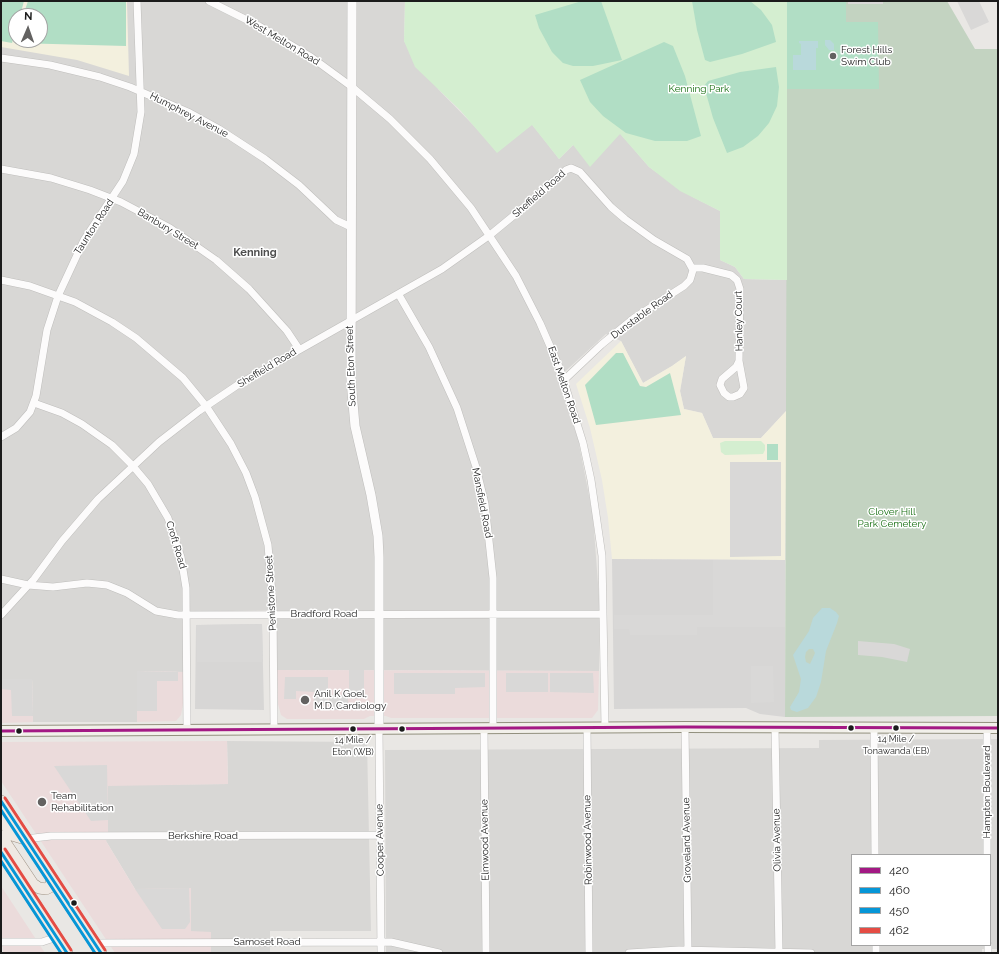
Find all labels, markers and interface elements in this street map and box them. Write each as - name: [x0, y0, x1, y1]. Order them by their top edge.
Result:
- north arrow: [8, 8, 48, 48]
- text: N: [24, 10, 33, 23]
- street label: West Melton Road: [242, 14, 322, 68]
- place label: Forest Hills Swim Club: [841, 44, 892, 68]
- marker: Forest Hills Swim Club: [828, 51, 838, 61]
- park label: Kenning Park: [669, 83, 729, 95]
- street label: Humphrey Avenue: [148, 90, 230, 140]
- street label: Sheffield Road: [510, 168, 568, 220]
- street label: Taunton Road: [72, 197, 116, 257]
- street label: Banbury Street: [135, 206, 201, 252]
- district label: Kenning: [233, 246, 277, 260]
- street label: Dunstable Road: [609, 288, 675, 342]
- street label: Hanley Court: [732, 291, 746, 351]
- street label: South Eton Street: [344, 325, 358, 407]
- street label: East Melton Road: [545, 345, 583, 425]
- street label: Sheffield Road: [235, 346, 299, 390]
- street label: Mansfield Road: [469, 467, 495, 539]
- park label: Clover Hill Park Cemetery: [858, 506, 926, 530]
- street label: Croft Road: [163, 520, 189, 570]
- street label: Penistone Street: [263, 555, 279, 631]
- street label: Bradford Road: [290, 608, 358, 620]
- place label: Anil K Goel, M.D. Cardiology: [314, 688, 386, 712]
- marker: Anil K Goel, M.D. Cardiology: [299, 694, 311, 706]
- unlabelled marker: [846, 723, 856, 733]
- marker: 14 Mile / Tonawanda (EB): [891, 723, 901, 733]
- marker: 14 Mile / Eton (WB): [348, 724, 358, 734]
- unlabelled marker: [397, 724, 407, 734]
- unlabelled marker: [14, 726, 24, 736]
- place label: 14 Mile / Tonawanda (EB): [863, 734, 929, 755]
- place label: 14 Mile / Eton (WB): [332, 735, 374, 756]
- street label: Hampton Boulevard: [981, 746, 993, 838]
- place label: Team Rehabilitation: [51, 790, 114, 814]
- street label: Robinwood Avenue: [581, 795, 595, 885]
- marker: Team Rehabilitation: [36, 796, 48, 808]
- street label: Groveland Avenue: [680, 797, 694, 883]
- street label: Elmwood Avenue: [478, 799, 492, 881]
- street label: Cooper Avenue: [373, 804, 387, 876]
- street label: Olivia Avenue: [770, 808, 784, 872]
- street label: Berkshire Road: [168, 830, 238, 842]
- legend: [851, 854, 991, 946]
- text: 420: [889, 863, 909, 877]
- text: 460: [889, 883, 910, 897]
- unlabelled marker: [69, 898, 79, 908]
- text: 450: [889, 903, 909, 917]
- text: 462: [889, 923, 909, 937]
- street label: Samoset Road: [233, 936, 301, 948]

